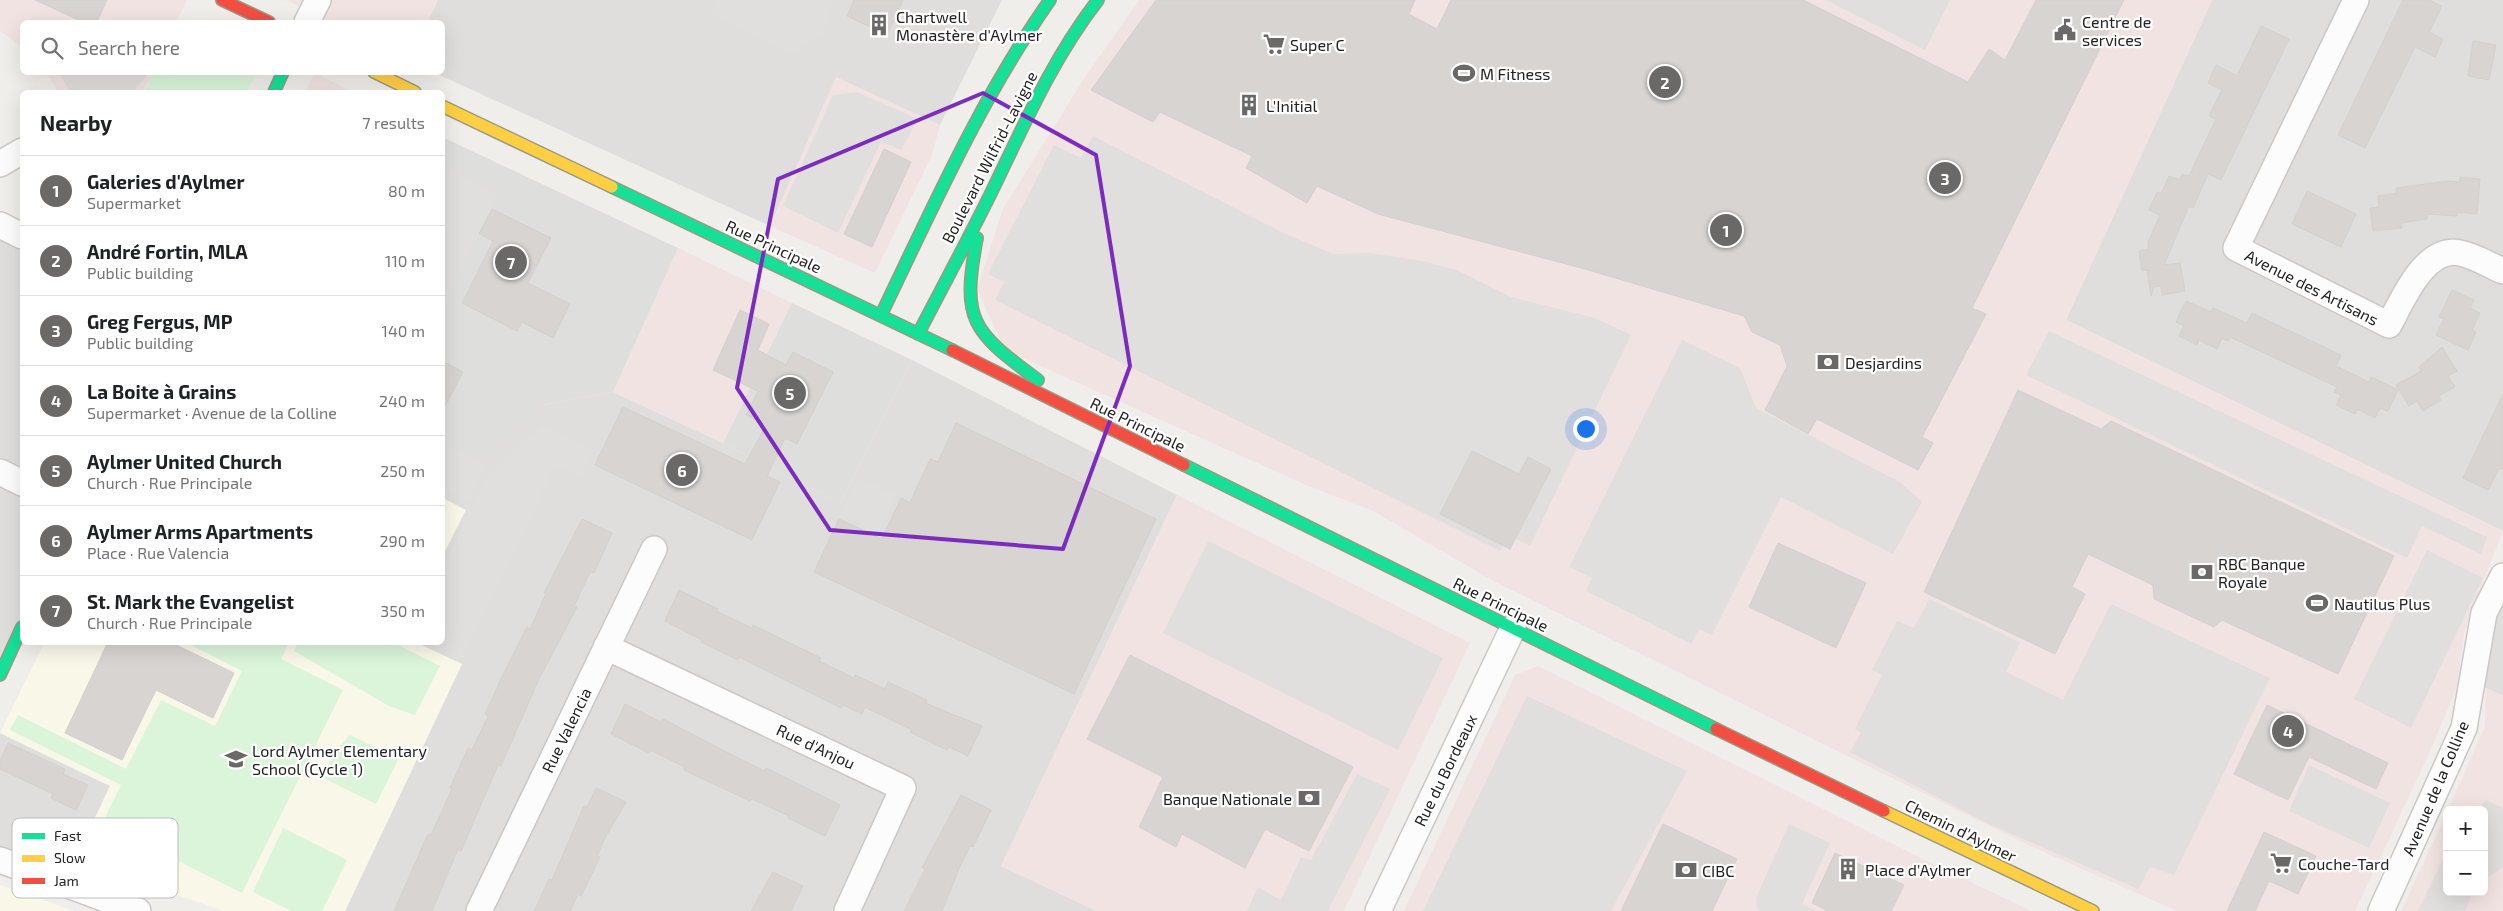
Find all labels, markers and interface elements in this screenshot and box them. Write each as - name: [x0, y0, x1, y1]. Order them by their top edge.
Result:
- place label: Chartwell Monastère d'Aylmer: [896, 7, 1043, 44]
- building icon: Chartwell Monastère d'Aylmer: [866, 12, 892, 38]
- place label: Centre de services: [2082, 12, 2151, 49]
- public building icon: Centre de services: [2052, 17, 2078, 43]
- search box: [20, 20, 445, 75]
- supermarket icon: Super C: [1261, 31, 1287, 57]
- icon: search: [38, 34, 66, 62]
- place label: Super C: [1290, 35, 1345, 54]
- text: Search here: [78, 36, 180, 59]
- sports icon: M Fitness: [1451, 60, 1477, 86]
- pin: 2: [1649, 63, 1681, 101]
- place label: M Fitness: [1480, 64, 1550, 83]
- street label: Boulevard Wilfrid-Lavigne: [937, 68, 1041, 246]
- building icon: L'Initial: [1236, 92, 1262, 118]
- place label: L'Initial: [1266, 96, 1317, 115]
- text: Nearby: [40, 110, 112, 135]
- text: 7 results: [362, 113, 425, 132]
- pin: 3: [1929, 159, 1961, 197]
- text: Galeries d'Aylmer: [87, 170, 245, 193]
- text: 1: [53, 181, 59, 200]
- text: 80 m: [388, 181, 425, 200]
- text: Supermarket: [87, 193, 181, 212]
- pin: 1: [1710, 211, 1742, 249]
- street label: Rue Principale: [723, 216, 825, 276]
- text: André Fortin, MLA: [87, 240, 248, 263]
- pin: 7: [495, 243, 527, 281]
- street label: Avenue des Artisans: [2242, 245, 2382, 329]
- text: 2: [51, 251, 61, 270]
- text: 110 m: [385, 251, 425, 270]
- text: Public building: [87, 263, 193, 282]
- text: Greg Fergus, MP: [87, 310, 232, 333]
- text: 3: [51, 321, 61, 340]
- text: 140 m: [382, 321, 425, 340]
- text: Public building: [87, 333, 193, 352]
- bank icon: Desjardins: [1815, 349, 1841, 375]
- place label: Desjardins: [1845, 353, 1922, 373]
- pin: 5: [774, 374, 806, 412]
- text: La Boite à Grains: [87, 380, 236, 403]
- text: 4: [51, 391, 61, 410]
- text: 240 m: [379, 391, 425, 410]
- street label: Rue Principale: [1087, 393, 1189, 455]
- text: Supermarket · Avenue de la Colline: [87, 403, 337, 422]
- your location: [1573, 416, 1599, 442]
- text: Aylmer United Church: [87, 450, 282, 473]
- pin: 6: [666, 451, 698, 489]
- text: 5: [52, 461, 60, 480]
- text: 250 m: [380, 461, 425, 480]
- text: Church · Rue Principale: [87, 473, 252, 492]
- text: Aylmer Arms Apartments: [87, 520, 313, 543]
- text: 6: [51, 531, 61, 550]
- text: 290 m: [380, 531, 425, 550]
- text: Place · Rue Valencia: [87, 543, 229, 562]
- place label: RBC Banque Royale: [2218, 554, 2305, 591]
- bank icon: RBC Banque Royale: [2189, 559, 2215, 585]
- street label: Rue Principale: [1450, 573, 1552, 635]
- text: St. Mark the Evangelist: [87, 590, 294, 613]
- sports icon: Nautilus Plus: [2304, 590, 2330, 616]
- place label: Nautilus Plus: [2334, 594, 2430, 613]
- text: 7: [52, 601, 60, 620]
- text: 350 m: [380, 601, 425, 620]
- text: Church · Rue Principale: [87, 613, 252, 632]
- street label: Rue Valencia: [537, 684, 595, 776]
- street label: Rue du Bordeaux: [1410, 710, 1481, 829]
- pin: 4: [2272, 712, 2304, 750]
- street label: Avenue de la Colline: [2398, 717, 2472, 859]
- street label: Rue d'Anjou: [773, 720, 858, 773]
- place label: Lord Aylmer Elementary School (Cycle 1): [252, 741, 428, 778]
- school or university icon: Lord Aylmer Elementary School (Cycle 1): [223, 746, 249, 772]
- bank icon: Banque Nationale: [1296, 785, 1322, 811]
- place label: Banque Nationale: [1163, 789, 1292, 808]
- street label: Chemin d'Aylmer: [1902, 795, 2020, 865]
- map controls: [2443, 806, 2488, 896]
- button: +: [2443, 806, 2488, 851]
- legend: [12, 818, 178, 898]
- text: Fast: [54, 827, 81, 844]
- text: Slow: [54, 849, 86, 866]
- supermarket icon: Couche-Tard: [2268, 850, 2294, 876]
- button: −: [2443, 851, 2488, 896]
- place label: Couche-Tard: [2298, 854, 2389, 873]
- building icon: Place d'Aylmer: [1835, 856, 1861, 882]
- bank icon: CIBC: [1673, 857, 1699, 883]
- place label: Place d'Aylmer: [1865, 860, 1972, 879]
- place label: CIBC: [1702, 861, 1734, 880]
- text: Jam: [54, 872, 79, 889]

